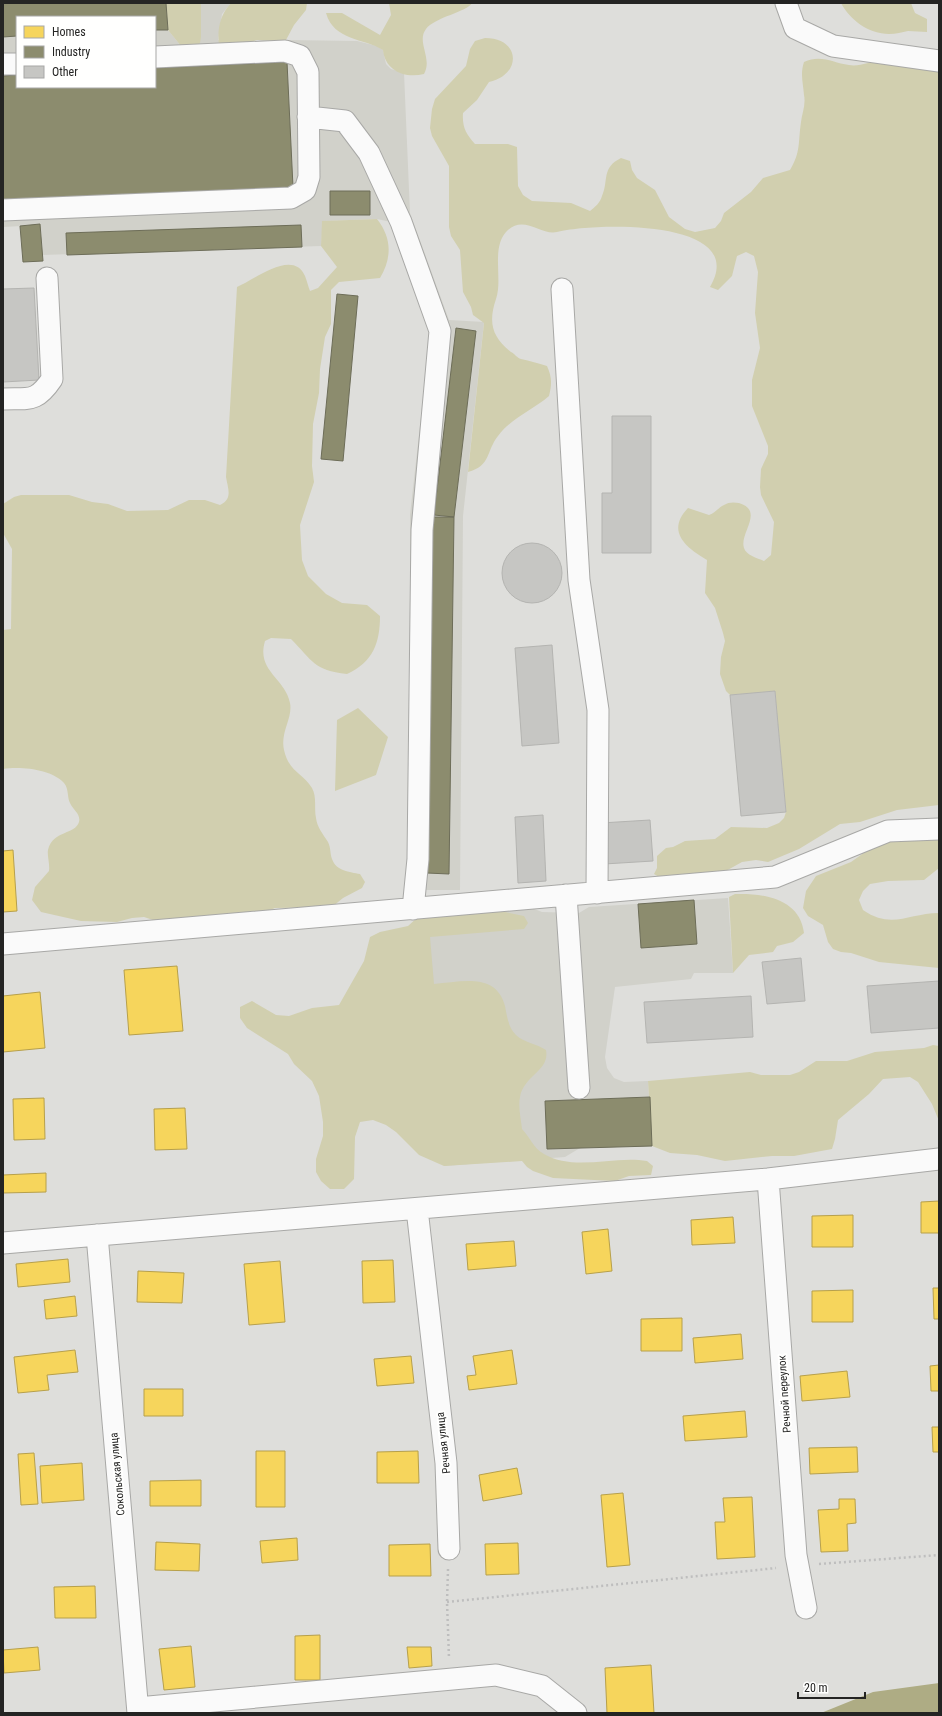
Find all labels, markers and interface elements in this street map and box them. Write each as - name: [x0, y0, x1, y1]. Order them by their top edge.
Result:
- legend: [16, 16, 156, 88]
- text: Homes: [52, 25, 86, 39]
- text: Industry: [52, 45, 90, 59]
- text: Other: [52, 65, 78, 79]
- street label: Речной переулок: [775, 1354, 794, 1433]
- street label: Речная улица: [434, 1412, 453, 1474]
- street label: Сокольская улица: [107, 1432, 128, 1516]
- scale bar: [798, 1674, 865, 1700]
- text: 20 m: [804, 1681, 828, 1695]

